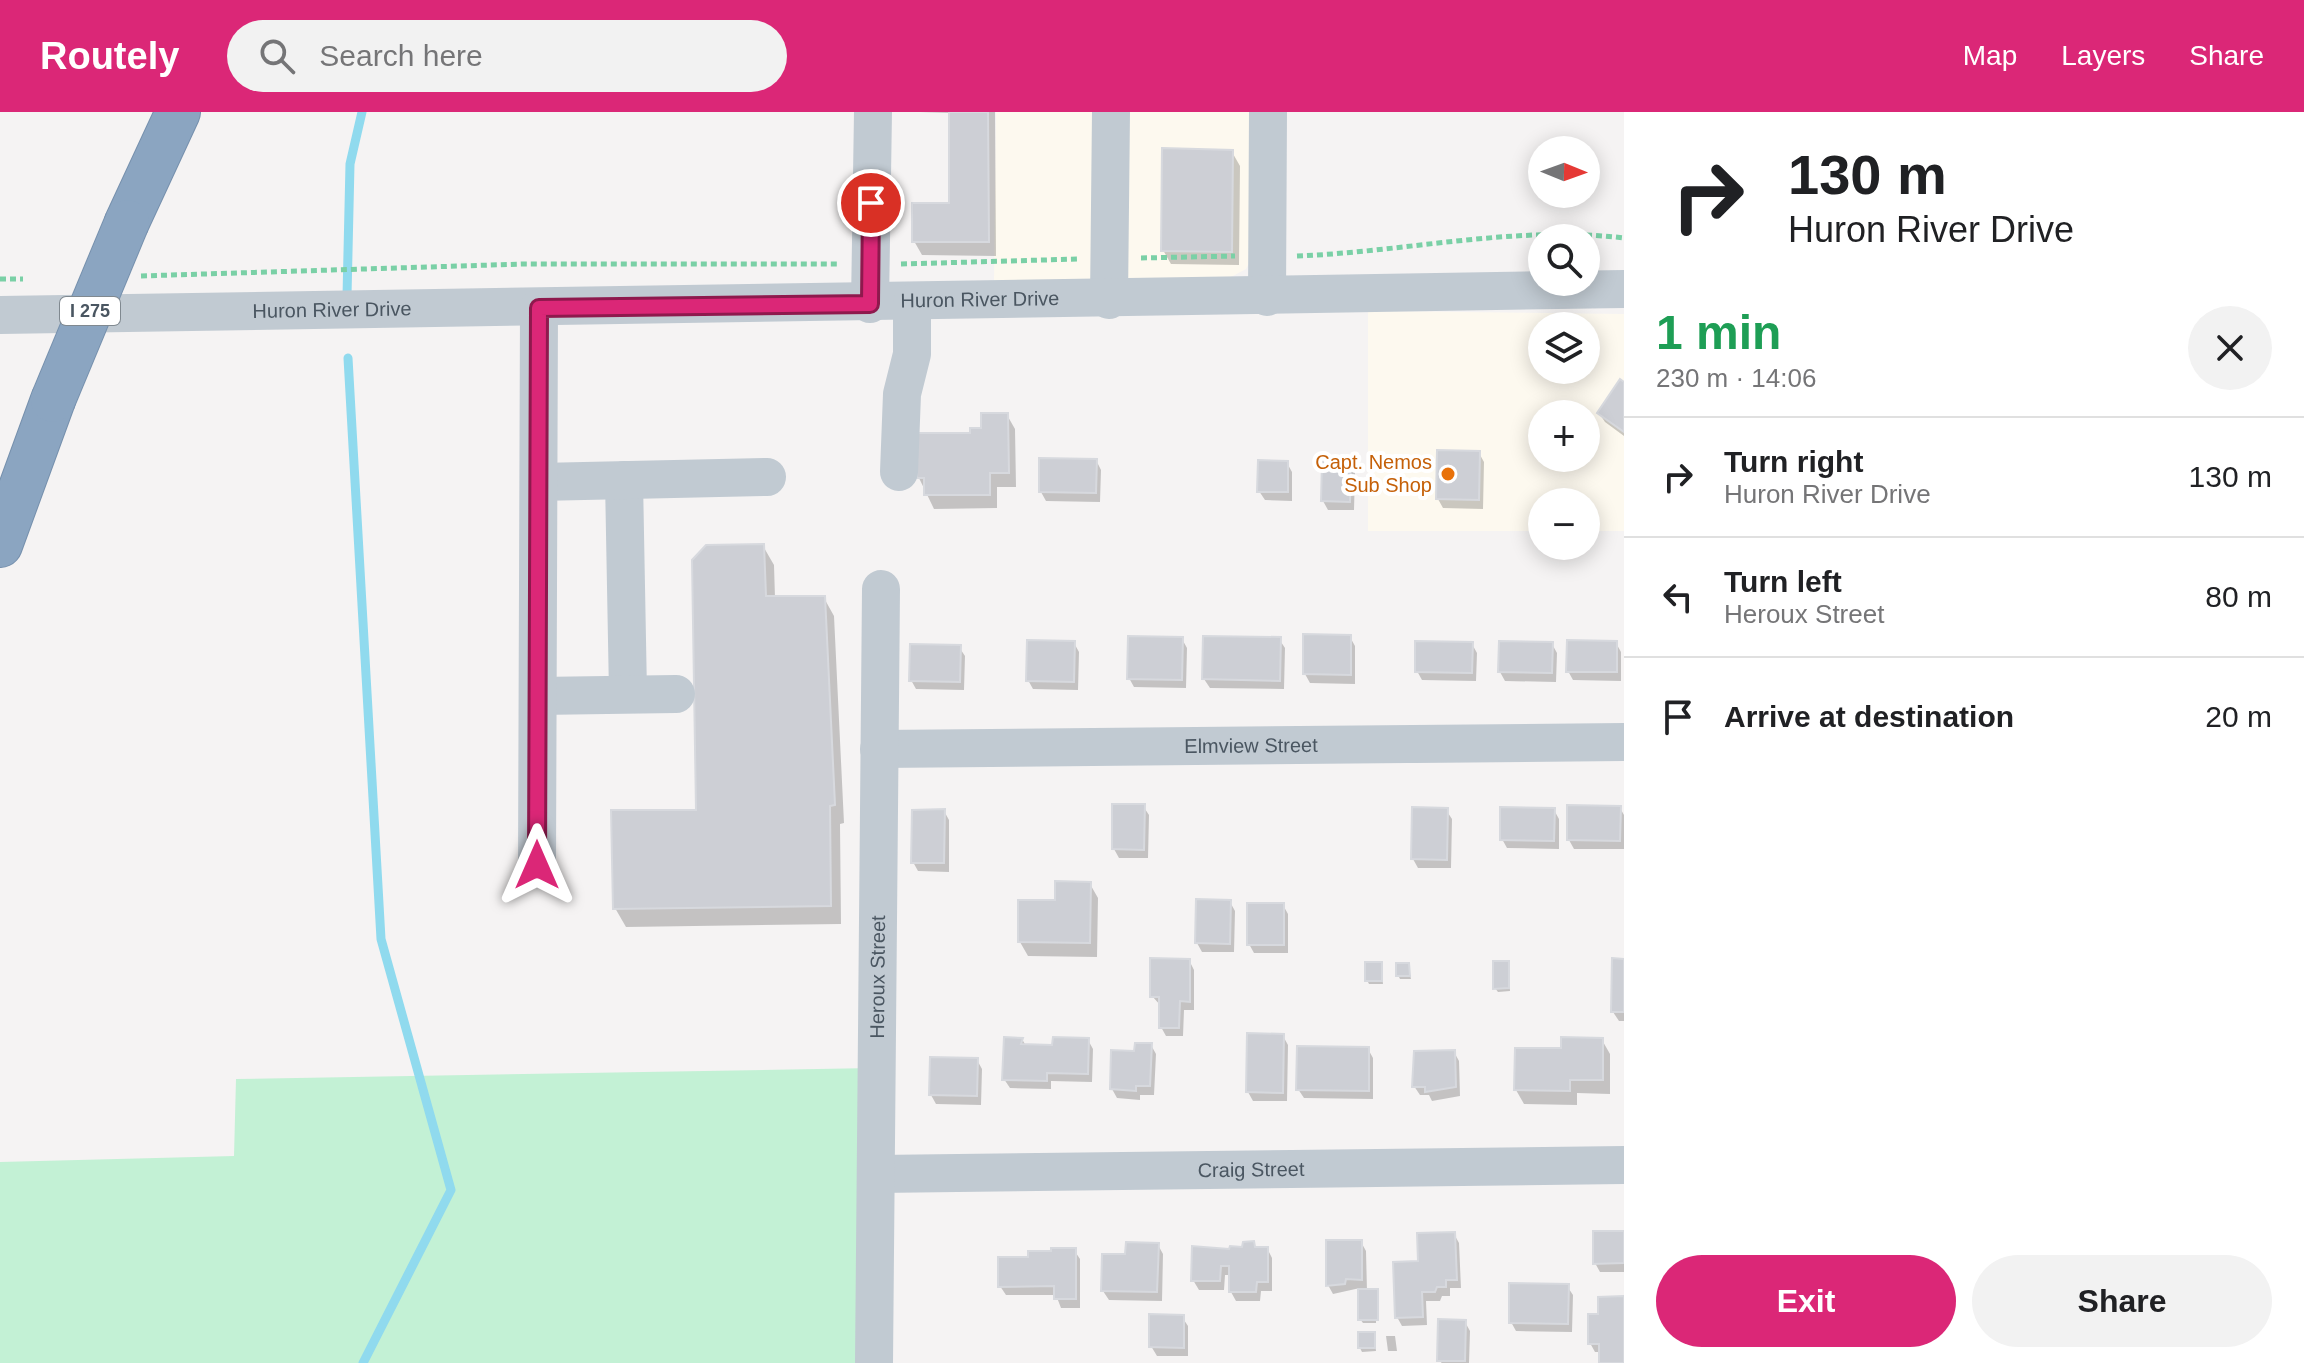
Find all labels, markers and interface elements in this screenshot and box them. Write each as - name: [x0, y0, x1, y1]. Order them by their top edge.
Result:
- search box: [227, 20, 787, 92]
- icon: search: [255, 34, 299, 78]
- text: Routely: [40, 35, 179, 77]
- text: Search here: [319, 39, 483, 72]
- text: Map: [1963, 40, 2017, 71]
- text: Layers: [2061, 40, 2145, 71]
- text: Share: [2189, 40, 2264, 71]
- north arrow: [1528, 136, 1600, 208]
- map controls: [1528, 136, 1600, 560]
- text: 130 m: [1788, 143, 1947, 206]
- icon: right: [1656, 144, 1760, 248]
- pin: [837, 169, 905, 237]
- icon: arrive: [849, 181, 893, 225]
- text: Huron River Drive: [1788, 209, 2074, 250]
- button: search: [1528, 224, 1600, 296]
- street label: Huron River Drive: [900, 287, 1060, 312]
- road number: I 275: [60, 297, 120, 325]
- street label: Huron River Drive: [252, 297, 412, 322]
- text: 1 min: [1656, 306, 1781, 359]
- button: close: [2188, 306, 2272, 390]
- button: layers: [1528, 312, 1600, 384]
- text: 230 m · 14:06: [1656, 363, 1816, 393]
- button: +: [1528, 400, 1600, 472]
- text: Turn right: [1724, 445, 1863, 478]
- place label: Capt. Nemos Sub Shop: [1315, 451, 1432, 496]
- icon: right: [1656, 455, 1700, 499]
- text: 130 m: [2189, 460, 2272, 493]
- marker: Capt. Nemos Sub Shop: [1439, 465, 1457, 483]
- text: Huron River Drive: [1724, 479, 1931, 509]
- button: −: [1528, 488, 1600, 560]
- text: Turn left: [1724, 565, 1842, 598]
- icon: left: [1656, 575, 1700, 619]
- text: 80 m: [2205, 580, 2272, 613]
- text: Heroux Street: [1724, 599, 1884, 629]
- icon: arrive: [1656, 695, 1700, 739]
- text: Arrive at destination: [1724, 700, 2014, 733]
- text: 20 m: [2205, 700, 2272, 733]
- street label: Elmview Street: [1184, 734, 1318, 757]
- position arrow: [495, 823, 579, 907]
- street label: Heroux Street: [866, 915, 889, 1039]
- street label: Craig Street: [1197, 1158, 1305, 1181]
- button: Exit: [1656, 1255, 1956, 1347]
- button: Share: [1972, 1255, 2272, 1347]

